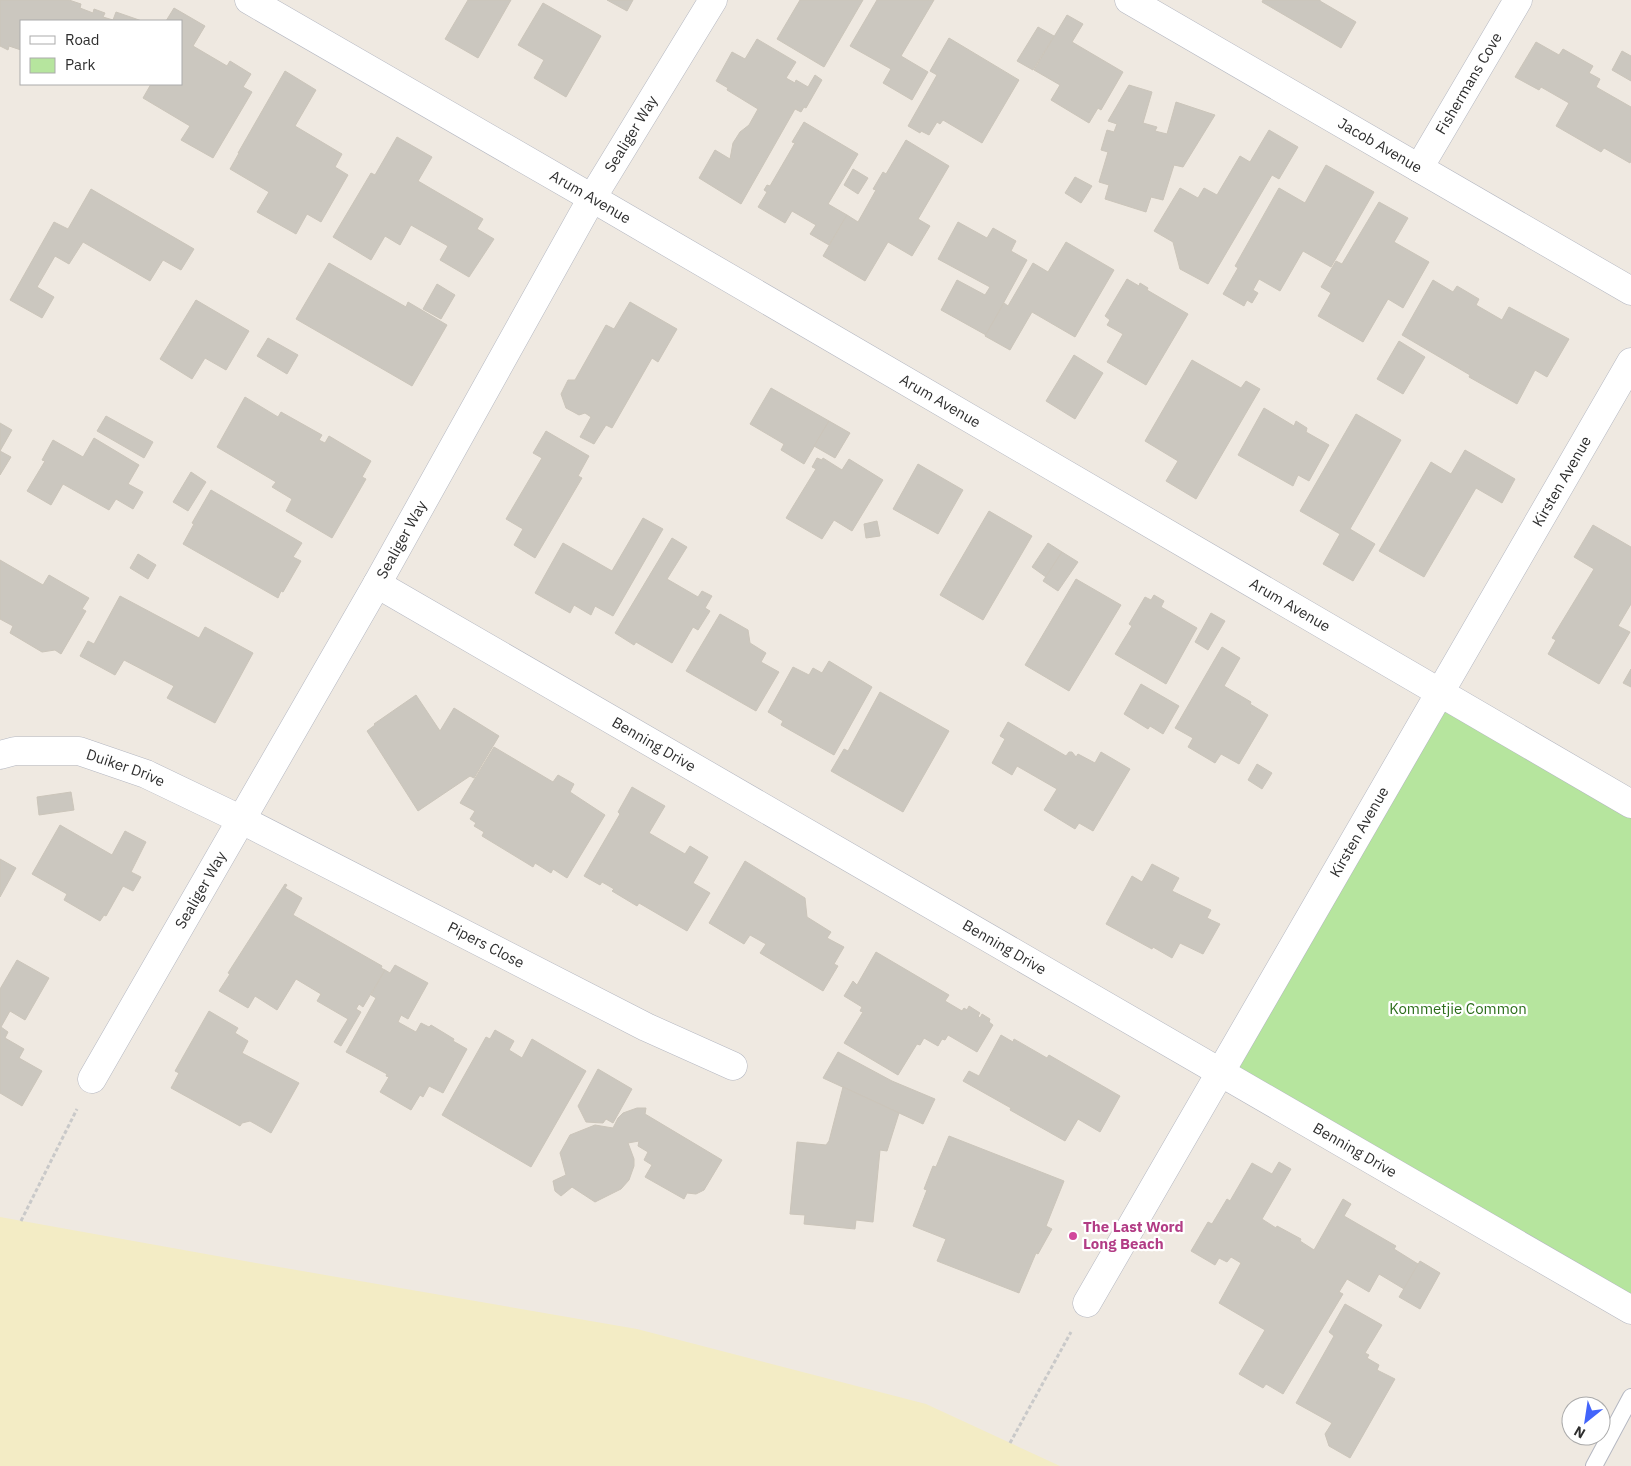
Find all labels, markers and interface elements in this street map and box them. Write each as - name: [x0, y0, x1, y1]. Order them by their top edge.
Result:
- legend: [20, 20, 182, 85]
- street label: Fishermans Cove: [1431, 29, 1506, 138]
- text: Road: [65, 30, 100, 49]
- text: Park: [65, 55, 95, 74]
- street label: Sealiger Way: [600, 91, 662, 176]
- street label: Jacob Avenue: [1335, 113, 1426, 177]
- street label: Arum Avenue: [547, 166, 634, 228]
- street label: Arum Avenue: [896, 370, 984, 432]
- street label: Kirsten Avenue: [1528, 432, 1595, 530]
- street label: Sealiger Way: [372, 496, 431, 582]
- street label: Arum Avenue: [1246, 574, 1334, 636]
- street label: Benning Drive: [609, 712, 700, 776]
- street label: Duiker Drive: [84, 744, 168, 791]
- street label: Kirsten Avenue: [1325, 783, 1393, 881]
- street label: Sealiger Way: [170, 847, 230, 932]
- street label: Benning Drive: [959, 915, 1050, 979]
- street label: Pipers Close: [445, 917, 528, 972]
- park label: Kommetjie Common: [1389, 999, 1527, 1018]
- street label: Benning Drive: [1310, 1118, 1401, 1181]
- place label: The Last Word Long Beach: [1083, 1217, 1184, 1253]
- marker: The Last Word Long Beach: [1067, 1230, 1079, 1242]
- north arrow: [1561, 1396, 1611, 1446]
- text: N: [1571, 1422, 1588, 1443]

